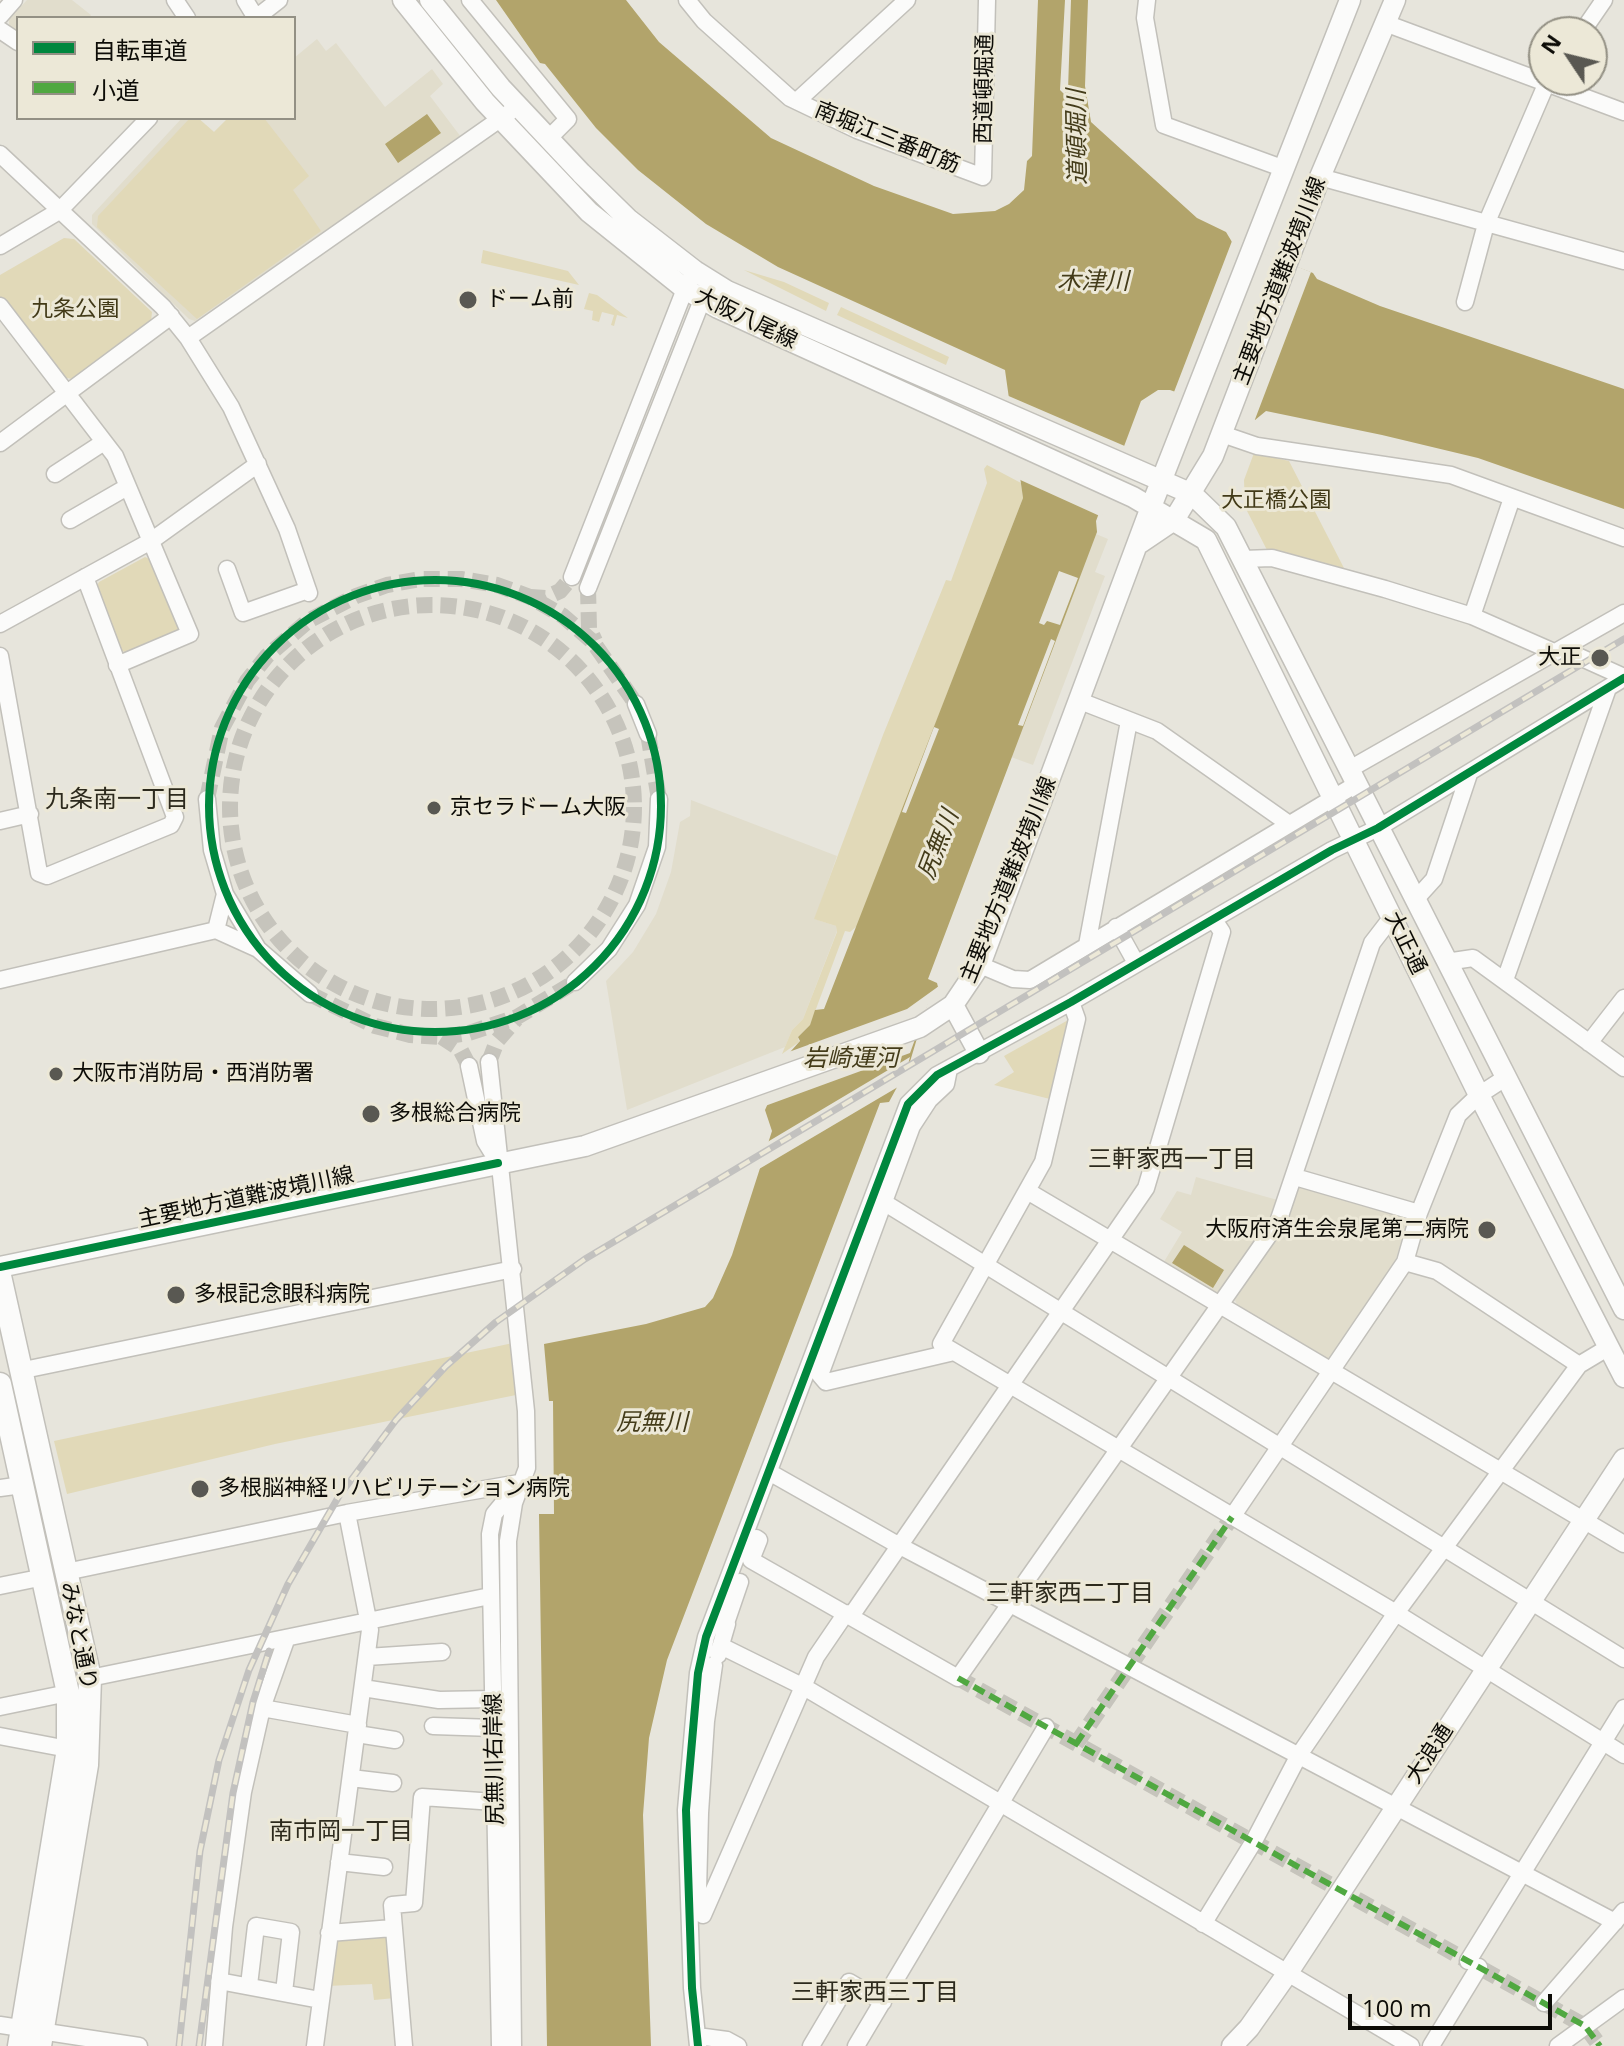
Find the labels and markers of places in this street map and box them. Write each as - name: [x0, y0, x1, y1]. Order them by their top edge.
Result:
- place label: ドーム前: [486, 287, 574, 313]
- marker: ドーム前: [457, 289, 479, 311]
- place label: 大正: [1538, 645, 1582, 671]
- marker: 大正: [1589, 647, 1611, 669]
- place label: 京セラドーム大阪: [450, 795, 626, 821]
- marker: 京セラドーム大阪: [425, 799, 443, 817]
- place label: 大阪市消防局・西消防署: [72, 1061, 314, 1087]
- marker: 大阪市消防局・西消防署: [47, 1065, 65, 1083]
- place label: 多根総合病院: [389, 1101, 521, 1127]
- marker: 多根総合病院: [360, 1103, 382, 1125]
- place label: 大阪府済生会泉尾第二病院: [1205, 1217, 1469, 1243]
- marker: 大阪府済生会泉尾第二病院: [1476, 1219, 1498, 1241]
- place label: 多根記念眼科病院: [194, 1282, 370, 1308]
- marker: 多根記念眼科病院: [165, 1284, 187, 1306]
- place label: 多根脳神経リハビリテーション病院: [218, 1476, 570, 1502]
- marker: 多根脳神経リハビリテーション病院: [189, 1478, 211, 1500]

